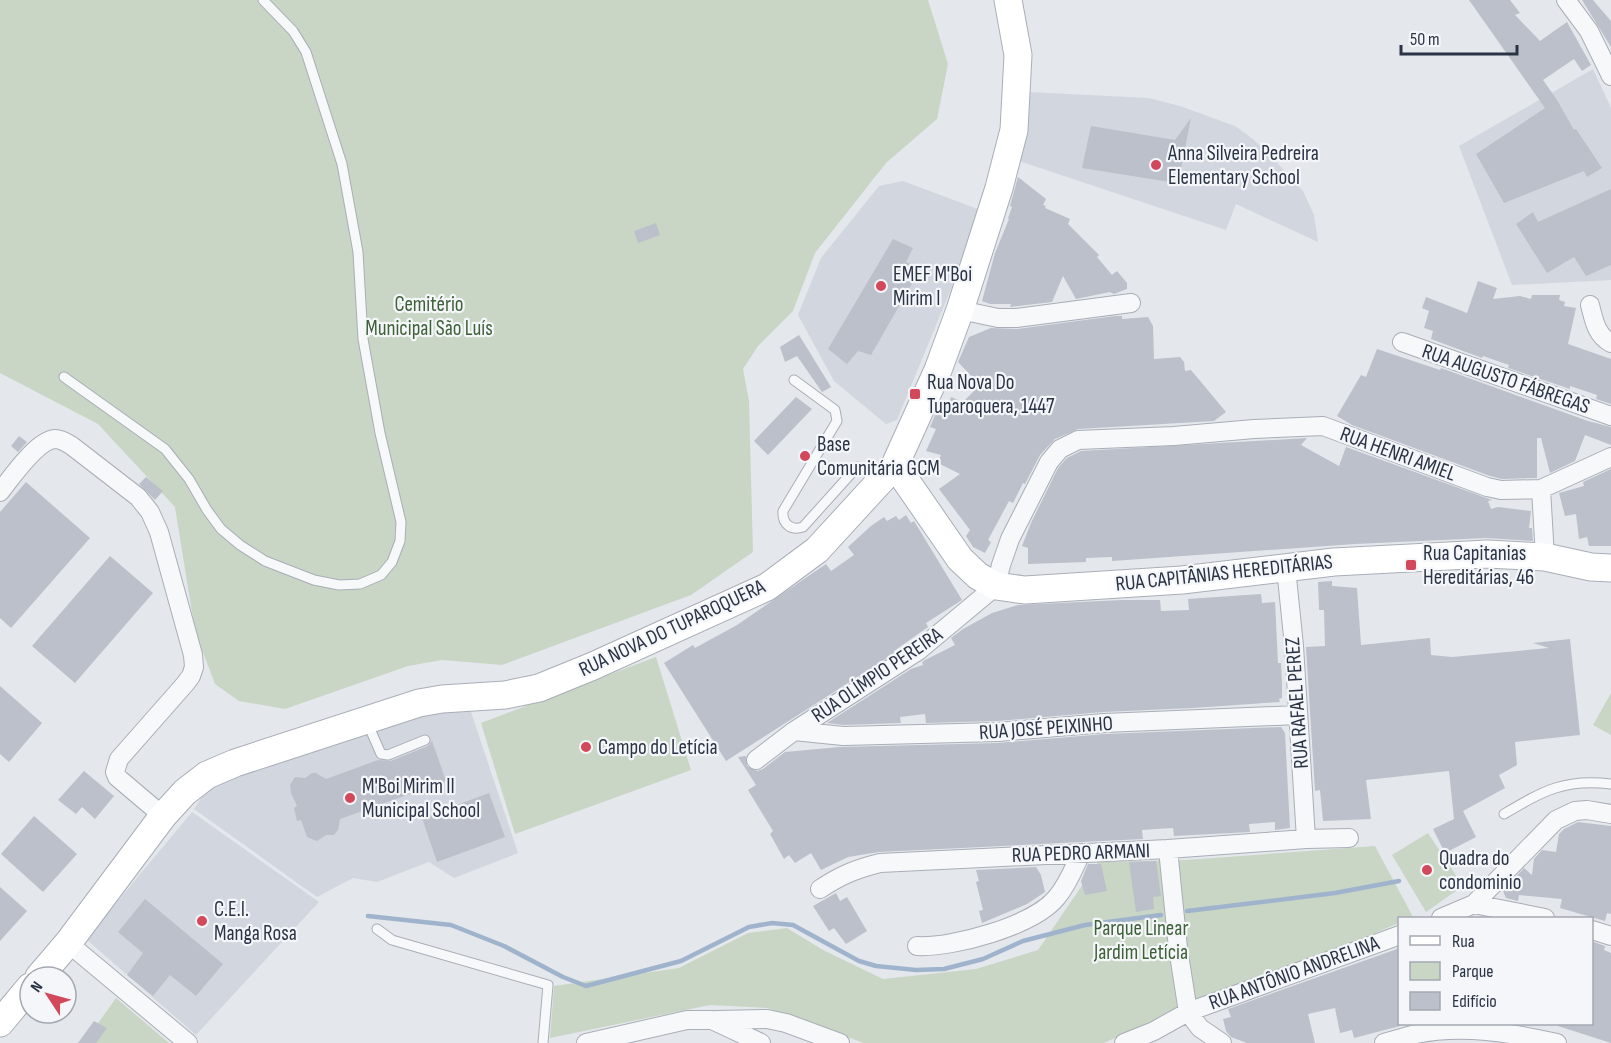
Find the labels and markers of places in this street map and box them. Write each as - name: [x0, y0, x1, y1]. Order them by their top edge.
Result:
- place label: Anna Silveira Pedreira Elementary School: [1167, 141, 1319, 190]
- marker: Anna Silveira Pedreira Elementary School: [1149, 158, 1163, 172]
- place label: EMEF M'Boi Mirim I: [893, 262, 972, 311]
- marker: EMEF M'Boi Mirim I: [874, 279, 888, 293]
- place label: Rua Nova Do Tuparoquera, 1447: [927, 370, 1055, 419]
- marker: Rua Nova Do Tuparoquera, 1447: [908, 387, 922, 401]
- place label: Base Comunitária GCM: [817, 432, 940, 481]
- marker: Base Comunitária GCM: [798, 449, 812, 463]
- place label: Rua Capitanias Hereditárias, 46: [1423, 541, 1534, 590]
- marker: Rua Capitanias Hereditárias, 46: [1404, 558, 1418, 572]
- place label: Campo do Letícia: [598, 735, 718, 760]
- marker: Campo do Letícia: [579, 740, 593, 754]
- place label: M'Boi Mirim II Municipal School: [362, 774, 480, 823]
- marker: M'Boi Mirim II Municipal School: [343, 791, 357, 805]
- place label: Quadra do condominio: [1439, 846, 1522, 895]
- marker: Quadra do condominio: [1420, 863, 1434, 877]
- place label: C.E.I. Manga Rosa: [214, 897, 297, 946]
- marker: C.E.I. Manga Rosa: [195, 914, 209, 928]

